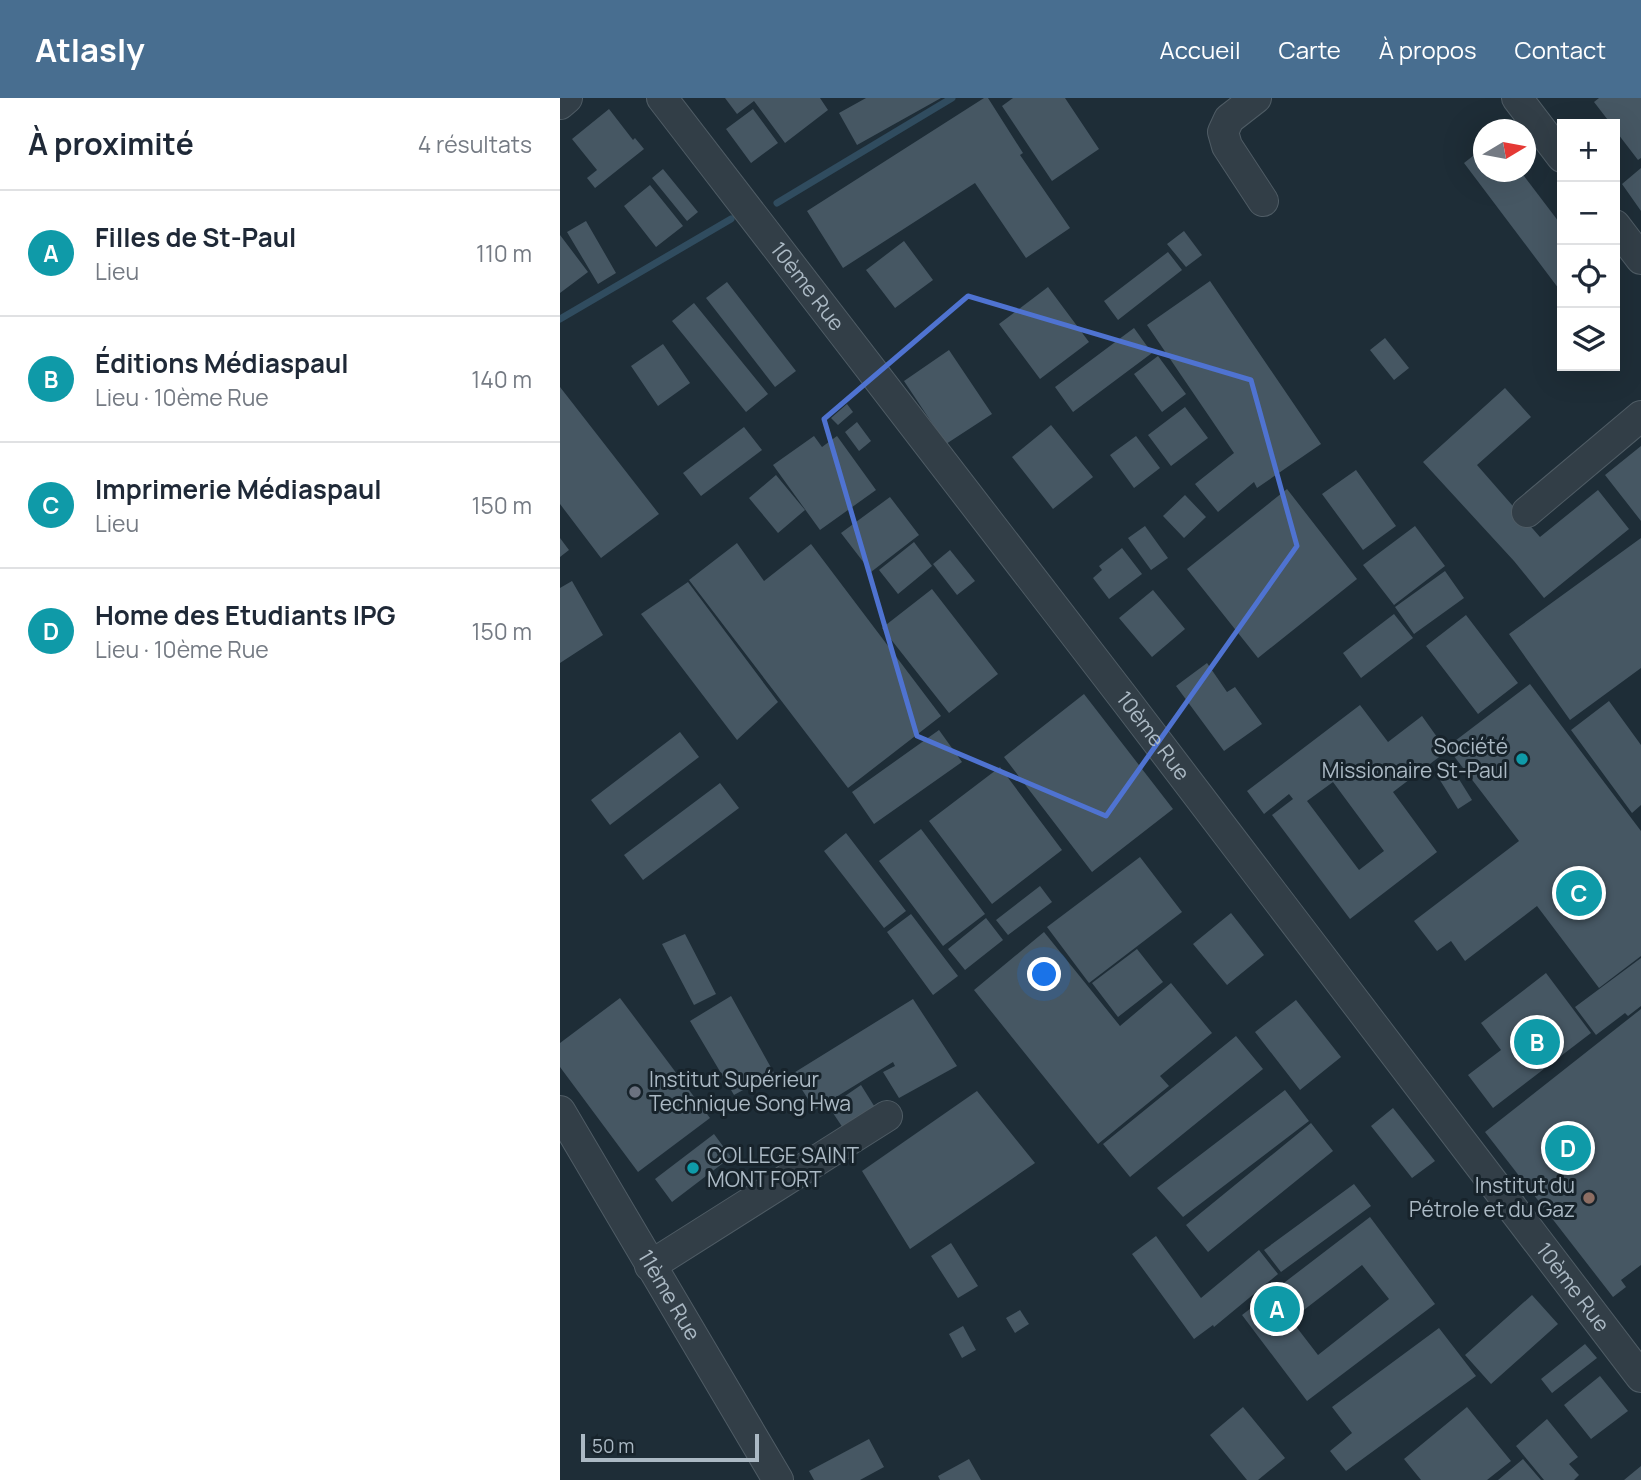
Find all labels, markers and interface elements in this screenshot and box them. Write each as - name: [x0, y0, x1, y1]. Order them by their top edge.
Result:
- text: Atlasly: [35, 27, 145, 72]
- text: Accueil: [1160, 33, 1240, 66]
- text: Carte: [1278, 33, 1341, 66]
- text: À propos: [1379, 33, 1477, 66]
- text: Contact: [1515, 33, 1606, 66]
- north arrow: [1473, 119, 1536, 182]
- map controls: [1557, 119, 1620, 371]
- button: +: [1557, 119, 1620, 182]
- text: À proximité: [28, 123, 194, 164]
- text: 4 résultats: [418, 128, 532, 160]
- button: −: [1557, 182, 1620, 245]
- text: Filles de St-Paul: [95, 219, 296, 255]
- street label: 10ème Rue: [765, 236, 851, 336]
- text: A: [43, 237, 59, 269]
- text: 110 m: [476, 237, 532, 269]
- button: locate: [1557, 245, 1620, 308]
- text: Lieu: [95, 255, 139, 287]
- button: layers: [1557, 308, 1620, 371]
- text: Éditions Médiaspaul: [95, 345, 349, 381]
- text: B: [44, 363, 58, 395]
- text: 140 m: [471, 363, 532, 395]
- text: Lieu · 10ème Rue: [95, 381, 269, 413]
- text: Imprimerie Médiaspaul: [95, 471, 382, 507]
- text: C: [43, 489, 60, 521]
- text: 150 m: [472, 489, 532, 521]
- text: Lieu: [95, 507, 139, 539]
- text: Home des Etudiants IPG: [95, 597, 396, 633]
- text: D: [43, 615, 59, 647]
- text: 150 m: [472, 615, 532, 647]
- text: Lieu · 10ème Rue: [95, 633, 269, 665]
- street label: 10ème Rue: [1111, 685, 1197, 786]
- place label: Société Missionaire St-Paul: [1322, 732, 1508, 784]
- marker: Société Missionaire St-Paul: [1514, 751, 1530, 767]
- pin: C: [1556, 867, 1602, 919]
- your location: [1027, 957, 1061, 991]
- pin: B: [1514, 1016, 1560, 1068]
- place label: Institut Supérieur Technique Song Hwa: [649, 1065, 851, 1117]
- marker: Institut Supérieur Technique Song Hwa: [627, 1084, 643, 1100]
- pin: D: [1545, 1122, 1591, 1174]
- place label: COLLEGE SAINT MONT FORT: [707, 1141, 860, 1193]
- marker: COLLEGE SAINT MONT FORT: [685, 1160, 701, 1176]
- place label: Institut du Pétrole et du Gaz: [1409, 1171, 1575, 1223]
- marker: Institut du Pétrole et du Gaz: [1581, 1190, 1597, 1206]
- street label: 10ème Rue: [1531, 1236, 1617, 1337]
- street label: 11ème Rue: [632, 1244, 707, 1345]
- pin: A: [1254, 1283, 1300, 1335]
- scale bar: [581, 1431, 760, 1463]
- text: 50 m: [592, 1433, 634, 1459]

